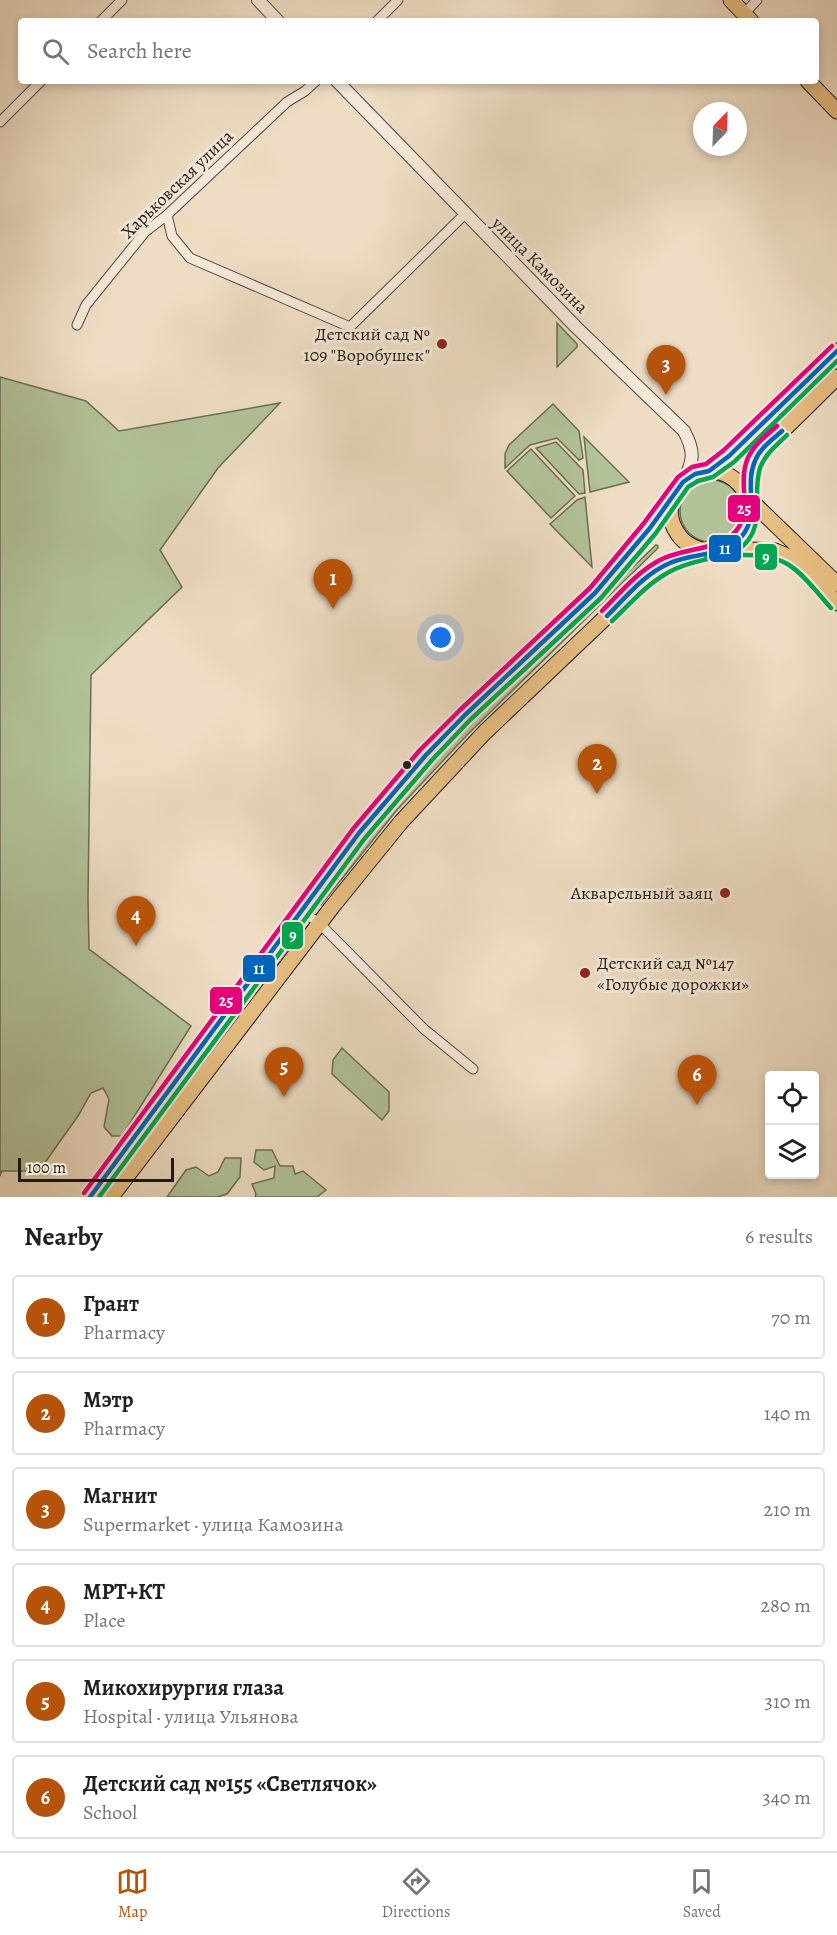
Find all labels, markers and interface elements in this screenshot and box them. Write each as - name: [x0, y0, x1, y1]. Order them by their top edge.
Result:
- search box: [18, 18, 819, 84]
- icon: search: [39, 35, 72, 68]
- text: Search here: [87, 36, 192, 66]
- north arrow: [693, 102, 747, 156]
- street label: Харьковская улица: [116, 124, 239, 244]
- street label: улица Камозина: [486, 211, 594, 319]
- place label: Детский сад № 109 "Воробушек": [304, 322, 430, 367]
- marker: Детский сад № 109 "Воробушек": [435, 337, 449, 351]
- pin: 3: [646, 346, 686, 395]
- line badge: 25: [727, 494, 761, 523]
- text: 25: [737, 498, 751, 520]
- line badge: 11: [708, 534, 742, 563]
- text: 11: [719, 538, 731, 560]
- line badge: 9: [754, 543, 778, 571]
- text: 9: [762, 547, 770, 569]
- pin: 1: [314, 560, 352, 609]
- your location: [426, 623, 455, 652]
- pin: 2: [578, 744, 616, 794]
- unlabelled marker: [401, 759, 413, 771]
- place label: Акварельный заяц: [570, 881, 713, 905]
- marker: Акварельный заяц: [718, 886, 732, 900]
- pin: 4: [116, 896, 156, 946]
- line badge: 9: [281, 921, 304, 950]
- text: 9: [289, 925, 297, 947]
- place label: Детский сад №147 «Голубые дорожки»: [597, 951, 749, 996]
- line badge: 11: [242, 954, 276, 983]
- text: 11: [253, 958, 265, 980]
- marker: Детский сад №147 «Голубые дорожки»: [578, 966, 592, 980]
- line badge: 25: [209, 986, 243, 1015]
- text: 25: [219, 990, 233, 1012]
- pin: 5: [264, 1048, 304, 1097]
- pin: 6: [678, 1056, 716, 1105]
- map controls: [765, 1071, 819, 1179]
- button: locate: [765, 1071, 819, 1125]
- button: layers: [765, 1125, 819, 1179]
- scale bar: [18, 1155, 174, 1182]
- text: 100 m: [27, 1157, 66, 1179]
- text: Nearby: [24, 1219, 103, 1254]
- text: 6 results: [745, 1223, 813, 1250]
- text: Грант: [83, 1289, 139, 1319]
- text: 1: [42, 1304, 49, 1331]
- text: 70 m: [771, 1304, 811, 1331]
- text: Pharmacy: [83, 1319, 165, 1346]
- text: Мэтр: [83, 1385, 133, 1415]
- text: 2: [41, 1400, 50, 1427]
- text: 140 m: [764, 1400, 811, 1427]
- text: Pharmacy: [83, 1415, 165, 1442]
- text: Магнит: [83, 1481, 157, 1511]
- text: 3: [41, 1496, 50, 1523]
- text: 210 m: [763, 1496, 811, 1523]
- text: Supermarket · улица Камозина: [83, 1511, 344, 1538]
- text: МРТ+КТ: [83, 1577, 165, 1607]
- text: 4: [41, 1592, 50, 1619]
- text: 280 m: [761, 1592, 811, 1619]
- text: Place: [83, 1607, 125, 1634]
- text: Микохирургия глаза: [83, 1673, 284, 1703]
- text: 5: [41, 1688, 50, 1715]
- text: 310 m: [765, 1688, 811, 1715]
- text: Hospital · улица Ульянова: [83, 1703, 299, 1730]
- text: Детский сад №155 «Светлячок»: [83, 1769, 377, 1799]
- text: 6: [41, 1784, 50, 1811]
- text: 340 m: [762, 1784, 811, 1811]
- text: School: [83, 1799, 137, 1826]
- tab: Map: [116, 1865, 149, 1923]
- tab: Directions: [382, 1865, 450, 1923]
- tab: Saved: [683, 1865, 721, 1923]

